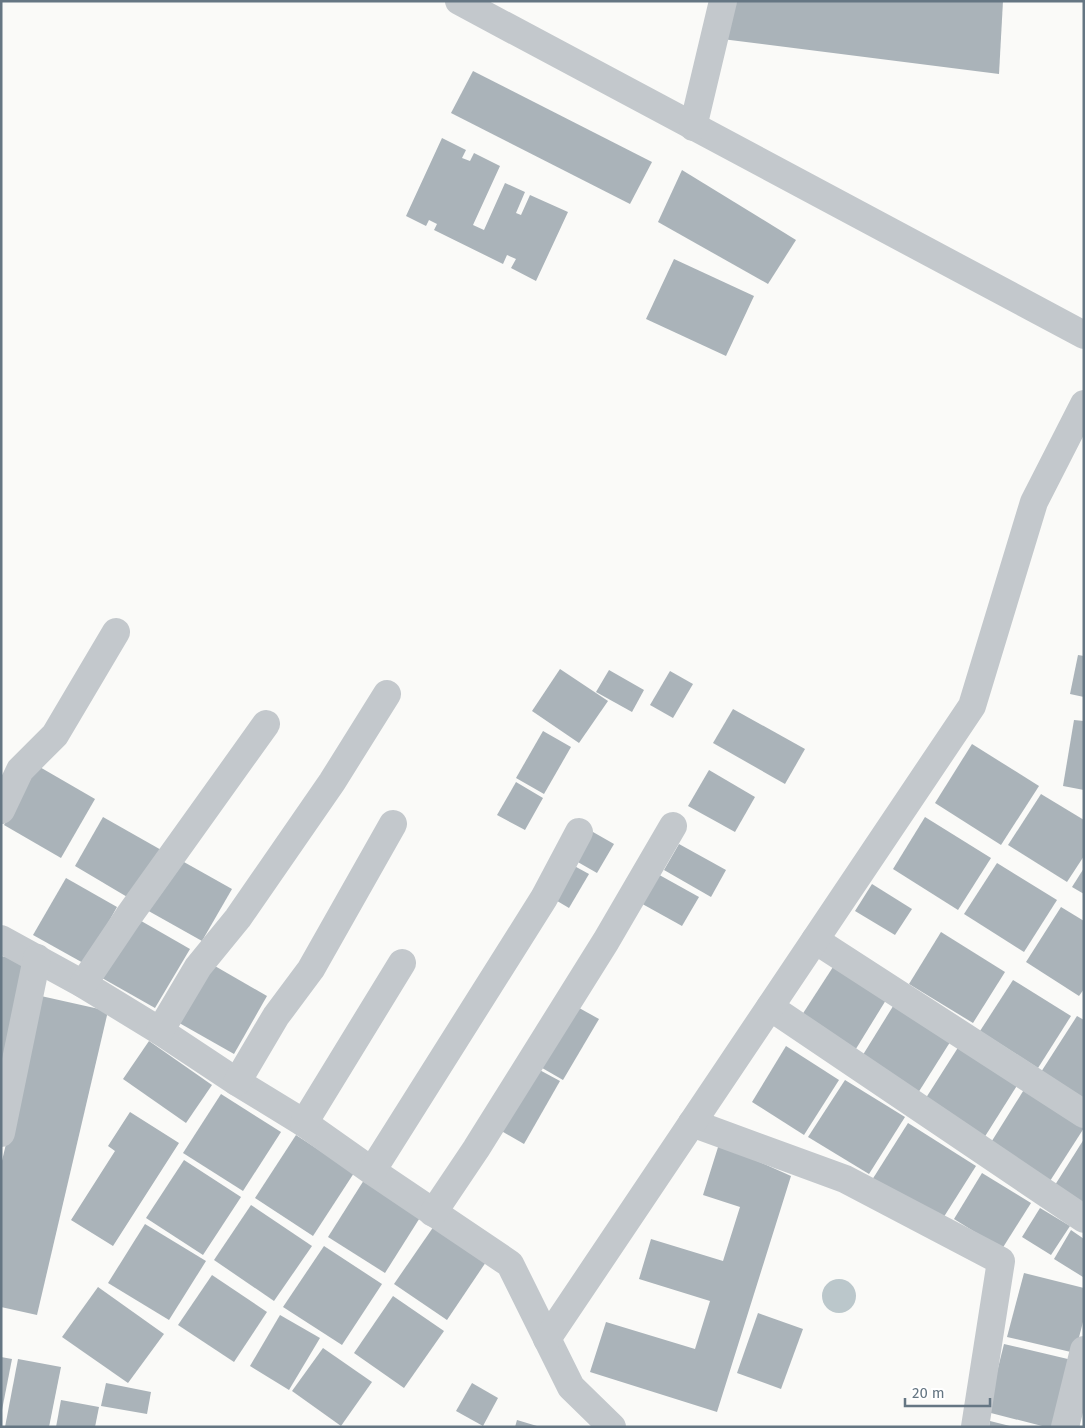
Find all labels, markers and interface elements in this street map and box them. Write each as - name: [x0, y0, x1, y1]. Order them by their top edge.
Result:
- scale bar: [905, 1376, 990, 1408]
- text: 20 m: [912, 1384, 945, 1402]

